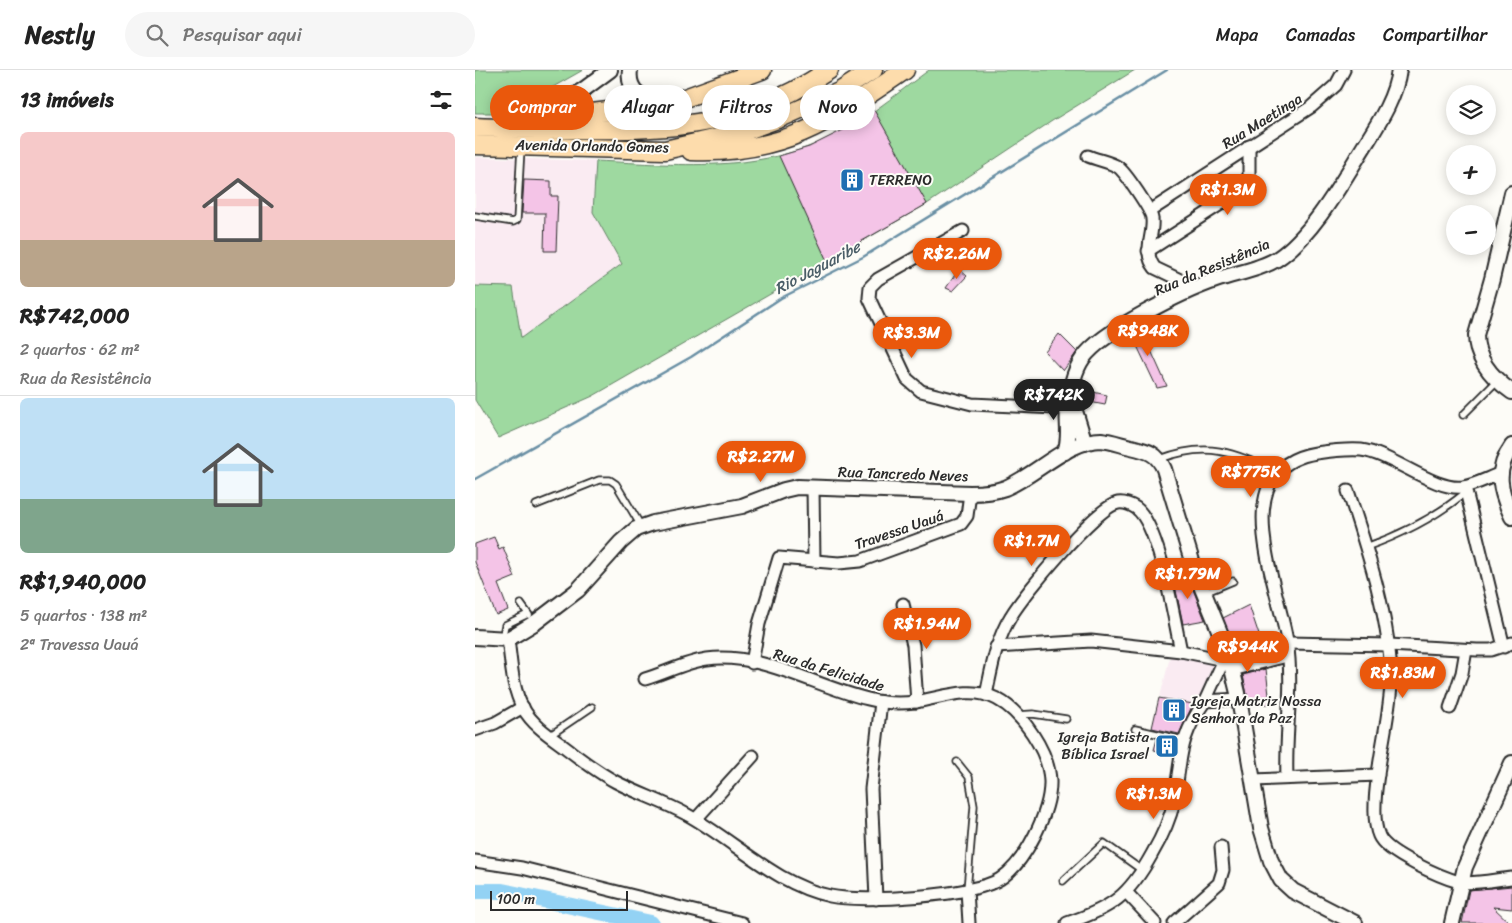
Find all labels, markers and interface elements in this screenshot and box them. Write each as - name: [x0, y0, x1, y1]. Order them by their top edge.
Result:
- search box: [125, 12, 475, 57]
- text: Nestly: [25, 14, 95, 56]
- text: Pesquisar aqui: [183, 18, 302, 51]
- text: Mapa: [1216, 19, 1258, 51]
- text: Camadas: [1286, 19, 1355, 51]
- text: Compartilhar: [1383, 19, 1487, 51]
- icon: search: [143, 21, 171, 49]
- text: 13 imóveis: [20, 81, 114, 119]
- chip: Comprar: [490, 85, 594, 130]
- chip: Alugar: [604, 85, 692, 130]
- chip: Filtros: [702, 85, 790, 130]
- chip: Novo: [800, 85, 875, 130]
- map controls: [1446, 85, 1496, 255]
- button: layers: [1446, 85, 1496, 135]
- icon: filters: [427, 86, 455, 114]
- street label: Rua Maetinga: [1217, 86, 1308, 156]
- street label: Avenida Orlando Gomes: [514, 132, 670, 160]
- button: +: [1446, 145, 1496, 195]
- icon: home: [193, 165, 283, 255]
- building icon: TERRENO: [839, 167, 865, 193]
- place label: TERRENO: [869, 167, 932, 193]
- pin: R$1.3M: [1187, 174, 1269, 216]
- text: R$1.3M: [1201, 175, 1255, 204]
- button: −: [1446, 205, 1496, 255]
- street label: Rua da Resistência: [1150, 231, 1274, 303]
- water label: Rio Jaguaribe: [769, 232, 867, 302]
- pin: R$2.26M: [911, 238, 1003, 280]
- text: R$2.26M: [924, 239, 990, 268]
- text: R$742,000: [20, 297, 130, 335]
- pin: R$948K: [1107, 314, 1189, 357]
- pin: R$3.3M: [871, 316, 953, 359]
- text: R$948K: [1118, 316, 1178, 345]
- text: R$3.3M: [884, 318, 940, 347]
- text: 2 quartos · 62 m²: [20, 335, 140, 364]
- text: Rua da Resistência: [20, 364, 152, 393]
- pin: R$742K: [1013, 378, 1095, 421]
- text: R$742K: [1025, 380, 1083, 409]
- icon: home: [193, 430, 283, 520]
- pin: R$2.27M: [715, 440, 807, 483]
- text: R$2.27M: [728, 442, 794, 471]
- pin: R$775K: [1210, 456, 1292, 498]
- text: R$775K: [1222, 457, 1280, 486]
- street label: Rua Tancredo Neves: [838, 459, 969, 489]
- street label: Travessa Uauá: [851, 502, 948, 557]
- pin: R$1.7M: [991, 524, 1073, 567]
- text: R$1.7M: [1005, 526, 1060, 555]
- pin: R$1.79M: [1142, 558, 1234, 600]
- text: R$1.79M: [1156, 559, 1220, 588]
- text: R$1,940,000: [20, 563, 146, 601]
- text: 5 quartos · 138 m²: [20, 601, 147, 630]
- pin: R$1.94M: [881, 608, 973, 650]
- text: R$1.94M: [894, 609, 960, 638]
- text: 2ª Travessa Uauá: [20, 630, 139, 659]
- pin: R$944K: [1207, 630, 1289, 673]
- text: R$944K: [1218, 632, 1278, 661]
- street label: Rua da Felicidade: [770, 641, 888, 699]
- pin: R$1.83M: [1357, 656, 1449, 699]
- text: R$1.83M: [1371, 658, 1435, 687]
- place label: Igreja Matriz Nossa Senhora da Paz: [1190, 688, 1322, 731]
- building icon: Igreja Matriz Nossa Senhora da Paz: [1161, 697, 1187, 723]
- place label: Igreja Batista Bíblica Israel: [1057, 724, 1150, 767]
- building icon: Igreja Batista Bíblica Israel: [1154, 733, 1180, 759]
- pin: R$1.3M: [1113, 778, 1195, 820]
- text: R$1.3M: [1127, 779, 1181, 808]
- text: 100 m: [497, 887, 535, 912]
- scale bar: [490, 888, 627, 911]

